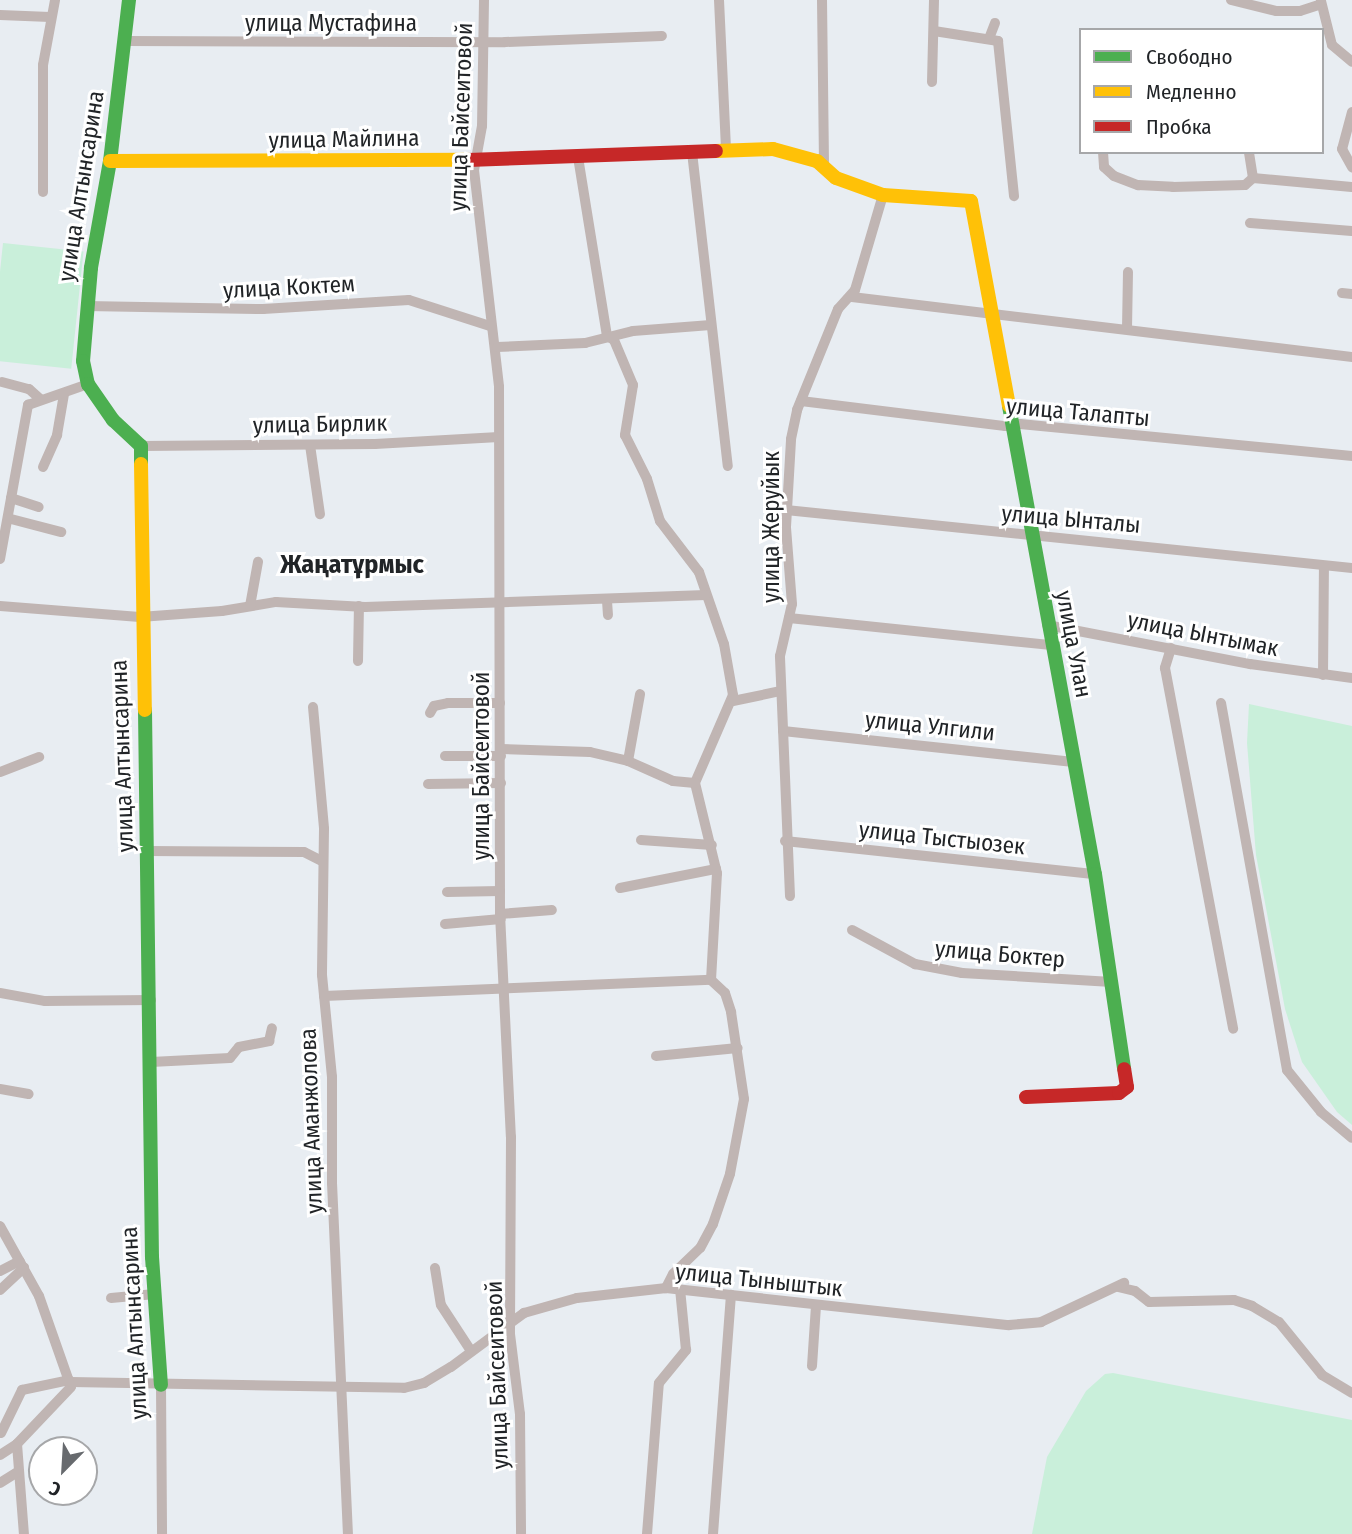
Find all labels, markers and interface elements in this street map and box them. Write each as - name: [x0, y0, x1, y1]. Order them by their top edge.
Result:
- street label: улица Мустафина: [245, 9, 417, 37]
- street label: улица Байсеитовой: [444, 22, 478, 212]
- legend: [1079, 28, 1324, 154]
- text: Свободно: [1146, 44, 1232, 70]
- text: Медленно: [1146, 79, 1236, 105]
- street label: улица Алтынсарина: [52, 89, 110, 283]
- text: Пробка: [1146, 114, 1212, 140]
- street label: улица Майлина: [268, 124, 420, 154]
- street label: улица Коктем: [222, 270, 356, 304]
- street label: улица Талапты: [1005, 392, 1151, 432]
- street label: улица Бирлик: [253, 409, 387, 439]
- street label: улица Жеруйык: [757, 451, 785, 603]
- street label: улица Ынталы: [1000, 499, 1142, 539]
- district label: Жаңатұрмыс: [280, 549, 424, 581]
- street label: улица Улан: [1050, 588, 1098, 700]
- street label: улица Ынтымак: [1125, 606, 1281, 662]
- street label: улица Алтынсарина: [105, 659, 139, 853]
- street label: улица Байсеитовой: [467, 672, 495, 860]
- street label: улица Улгили: [864, 705, 996, 747]
- street label: улица Тыстыозек: [858, 816, 1026, 860]
- street label: улица Боктер: [934, 935, 1066, 973]
- street label: улица Аманжолова: [294, 1028, 328, 1214]
- street label: улица Алтынсарина: [115, 1226, 153, 1420]
- street label: улица Тыныштык: [674, 1258, 844, 1302]
- street label: улица Байсеитовой: [480, 1280, 514, 1470]
- north arrow: [28, 1436, 98, 1506]
- text: С: [46, 1476, 64, 1501]

